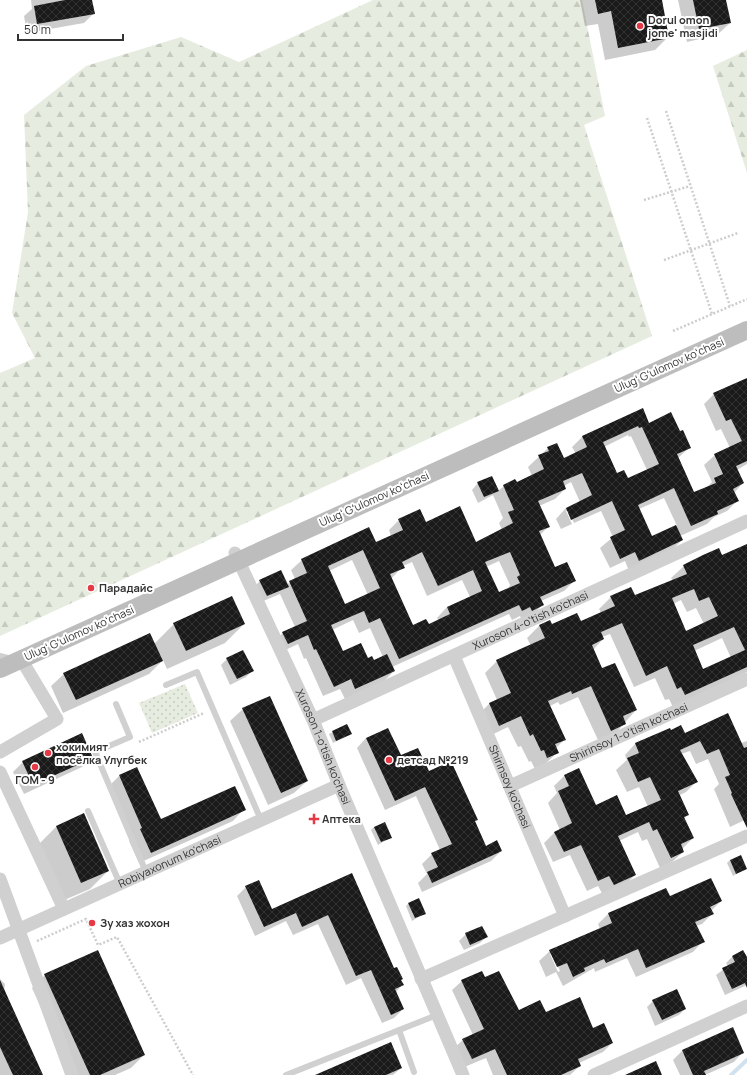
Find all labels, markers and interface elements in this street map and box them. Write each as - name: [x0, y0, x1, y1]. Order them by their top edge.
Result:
- place label: Dorul omon jome' masjidi: [647, 12, 718, 40]
- scale bar: [18, 16, 123, 42]
- text: 50 m: [24, 21, 51, 38]
- marker: Dorul omon jome' masjidi: [635, 21, 645, 31]
- street label: Ulugʻ Gʻulomov koʻchasi: [612, 334, 726, 396]
- street label: Ulugʻ Gʻulomov koʻchasi: [317, 468, 431, 530]
- place label: Парадайс: [99, 580, 153, 595]
- marker: Парадайс: [86, 583, 96, 593]
- street label: Xuroson 4-o'tish ko'chasi: [470, 587, 590, 653]
- street label: Ulugʻ Gʻulomov koʻchasi: [22, 602, 136, 664]
- street label: Хuroson 1-o'tish ko'chasi: [293, 687, 354, 807]
- street label: Shirinsoy 1-o'tish ko'chasi: [567, 699, 690, 765]
- place label: хокимият посёлка Улугбек: [56, 739, 148, 767]
- street label: Shirinsoy ko'chasi: [486, 742, 535, 830]
- marker: хокимият посёлка Улугбек: [43, 748, 53, 758]
- place label: детсад №219: [397, 752, 469, 767]
- marker: детсад №219: [384, 755, 394, 765]
- marker: ГОМ - 9: [30, 762, 40, 772]
- place label: ГОМ - 9: [15, 772, 55, 787]
- place label: Аптека: [322, 811, 361, 826]
- marker: Аптека: [309, 814, 319, 824]
- street label: Robiyaxonum ko'chasi: [116, 831, 223, 891]
- place label: Зу хаз жохон: [100, 915, 170, 930]
- marker: Зу хаз жохон: [87, 918, 97, 928]

